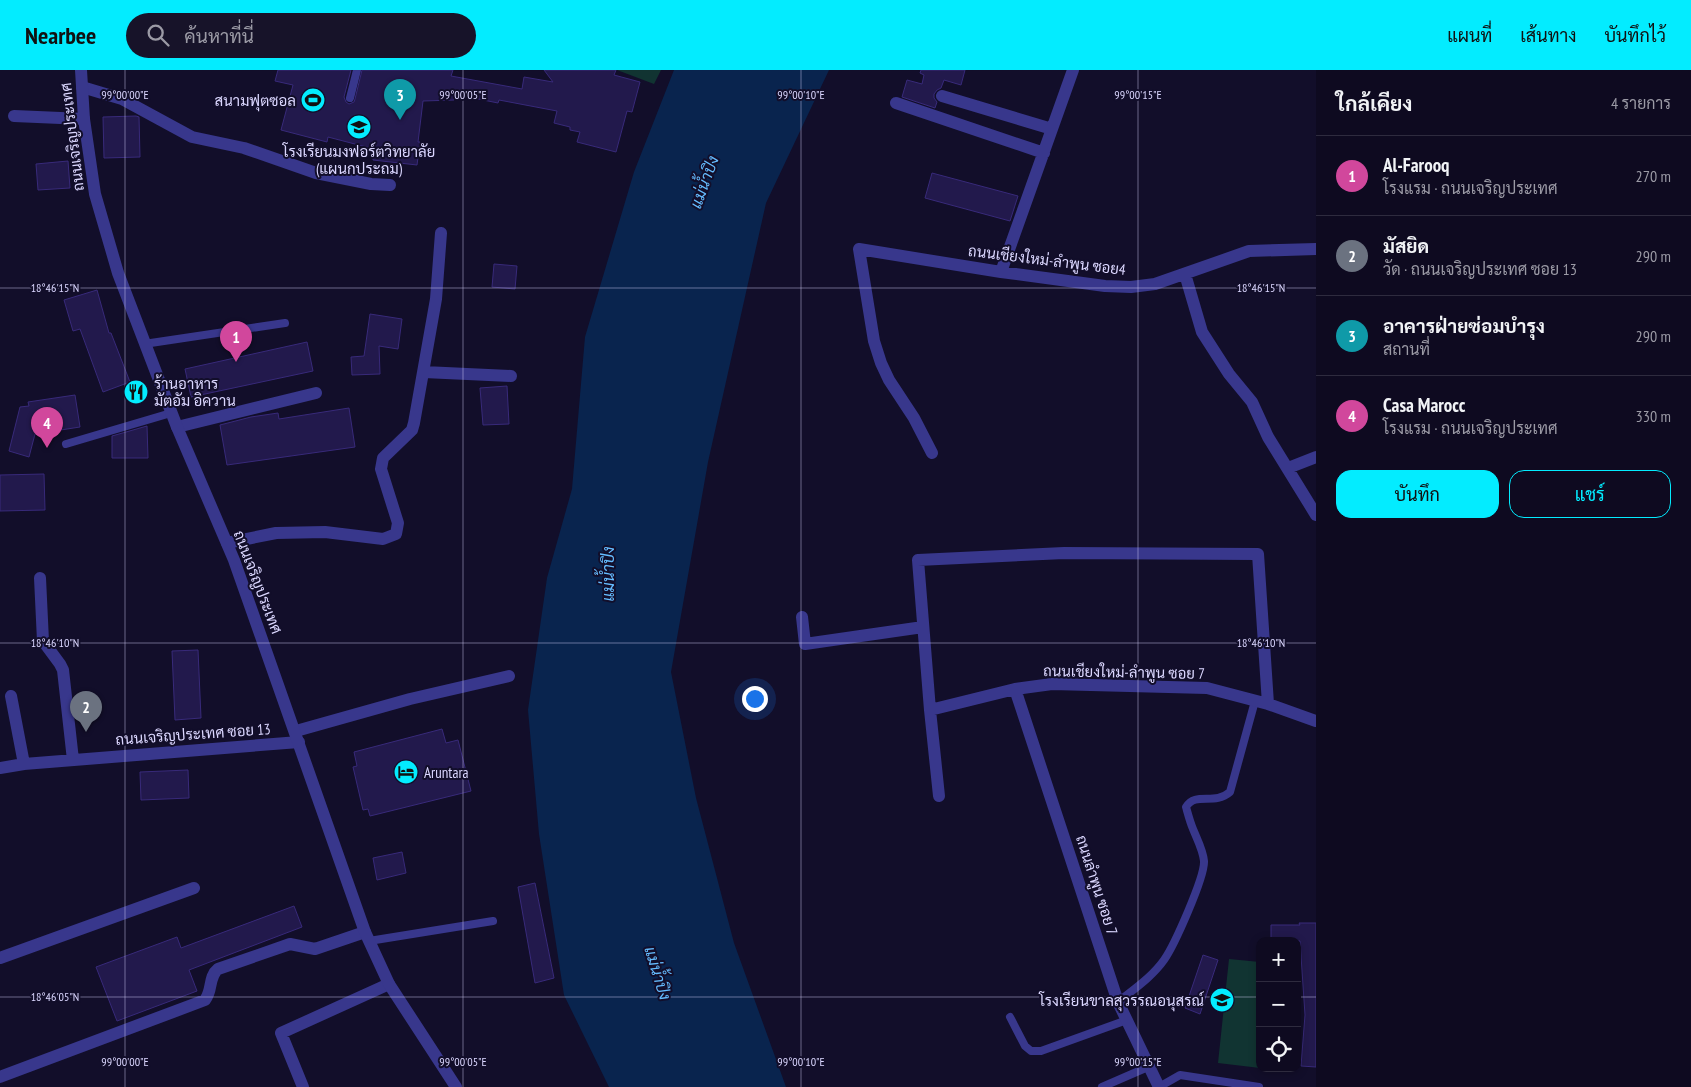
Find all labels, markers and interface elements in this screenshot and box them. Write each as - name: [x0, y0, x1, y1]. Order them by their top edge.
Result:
- search box: [126, 13, 476, 58]
- text: Nearbee: [25, 20, 96, 51]
- icon: search: [144, 21, 172, 49]
- text: ค้นหาที่นี่: [184, 24, 254, 48]
- text: แผนที่: [1447, 24, 1492, 47]
- text: เส้นทาง: [1520, 24, 1576, 47]
- text: บันทึกไว้: [1604, 24, 1666, 47]
- pin: 3: [384, 79, 416, 120]
- street label: ถนนเจริญประเทศ: [56, 82, 88, 192]
- text: 99°00'00"E: [101, 87, 149, 102]
- sports icon: สนามฟุตซอล: [300, 87, 326, 113]
- text: 99°00'05"E: [439, 87, 487, 102]
- text: 99°00'10"E: [777, 87, 825, 102]
- text: 99°00'15"E: [1114, 87, 1162, 102]
- text: ใกล้เคียง: [1336, 90, 1412, 117]
- place label: สนามฟุตซอล: [215, 91, 296, 112]
- text: 4 รายการ: [1611, 93, 1671, 113]
- school or university icon: โรงเรียนมงฟอร์ตวิทยาลัย (แผนกประถม): [346, 114, 372, 140]
- place label: โรงเรียนมงฟอร์ตวิทยาลัย (แผนกประถม): [282, 142, 435, 178]
- water label: แม่น้ำปิง: [681, 151, 723, 211]
- text: Al-Farooq: [1383, 153, 1450, 177]
- text: 1: [1348, 166, 1356, 186]
- text: 270 m: [1636, 166, 1671, 186]
- text: โรงแรม · ถนนเจริญประเทศ: [1383, 178, 1558, 198]
- text: มัสยิด: [1383, 234, 1429, 258]
- street label: ถนนเชียงใหม่-ลำพูน ซอย4: [967, 241, 1127, 280]
- text: 2: [1348, 246, 1356, 266]
- text: 290 m: [1636, 246, 1671, 266]
- text: วัด · ถนนเจริญประเทศ ซอย 13: [1383, 259, 1577, 279]
- text: 18°46'15"N: [31, 280, 79, 295]
- text: 18°46'15"N: [1237, 280, 1285, 295]
- text: อาคารฝ่ายซ่อมบำรุง: [1383, 314, 1545, 338]
- pin: 1: [220, 321, 252, 362]
- text: 3: [1348, 326, 1356, 346]
- text: 290 m: [1636, 326, 1671, 346]
- text: สถานที่: [1383, 339, 1430, 359]
- place label: ร้านอาหาร มัตอัม อิควาน: [154, 374, 236, 410]
- restaurant icon: ร้านอาหาร มัตอัม อิควาน: [123, 379, 149, 405]
- text: Casa Marocc: [1383, 393, 1465, 417]
- text: 4: [1348, 406, 1356, 426]
- text: 330 m: [1636, 406, 1671, 426]
- pin: 4: [31, 407, 63, 448]
- text: โรงแรม · ถนนเจริญประเทศ: [1383, 418, 1558, 438]
- button: บันทึก: [1336, 470, 1499, 518]
- button: แชร์: [1509, 470, 1671, 518]
- street label: ถนนเจริญประเทศ: [230, 528, 286, 636]
- water label: แม่น้ำปิง: [594, 547, 618, 601]
- text: 18°46'10"N: [31, 635, 79, 650]
- text: 18°46'10"N: [1237, 635, 1285, 650]
- street label: ถนนเชียงใหม่-ลำพูน ซอย 7: [1043, 661, 1205, 684]
- your location: [742, 686, 768, 712]
- pin: 2: [70, 691, 102, 732]
- street label: ถนนเจริญประเทศ ซอย 13: [115, 719, 271, 749]
- hotel icon: Aruntara: [393, 759, 419, 785]
- place label: Aruntara: [424, 763, 469, 782]
- street label: ถนนลำพูน ซอย 7: [1071, 833, 1122, 938]
- map controls: [1256, 937, 1301, 1072]
- button: +: [1256, 937, 1301, 982]
- water label: แม่น้ำปิง: [640, 943, 679, 1002]
- button: −: [1256, 982, 1301, 1027]
- school or university icon: โรงเรียนขาลสุวรรณอนุสรณ์: [1209, 987, 1235, 1013]
- text: 18°46'05"N: [31, 989, 79, 1004]
- place label: โรงเรียนขาลสุวรรณอนุสรณ์: [1038, 991, 1204, 1012]
- button: locate: [1256, 1027, 1301, 1072]
- text: 99°00'00"E: [101, 1054, 149, 1069]
- text: 99°00'05"E: [439, 1054, 487, 1069]
- text: 99°00'10"E: [777, 1054, 825, 1069]
- text: 99°00'15"E: [1114, 1054, 1162, 1069]

